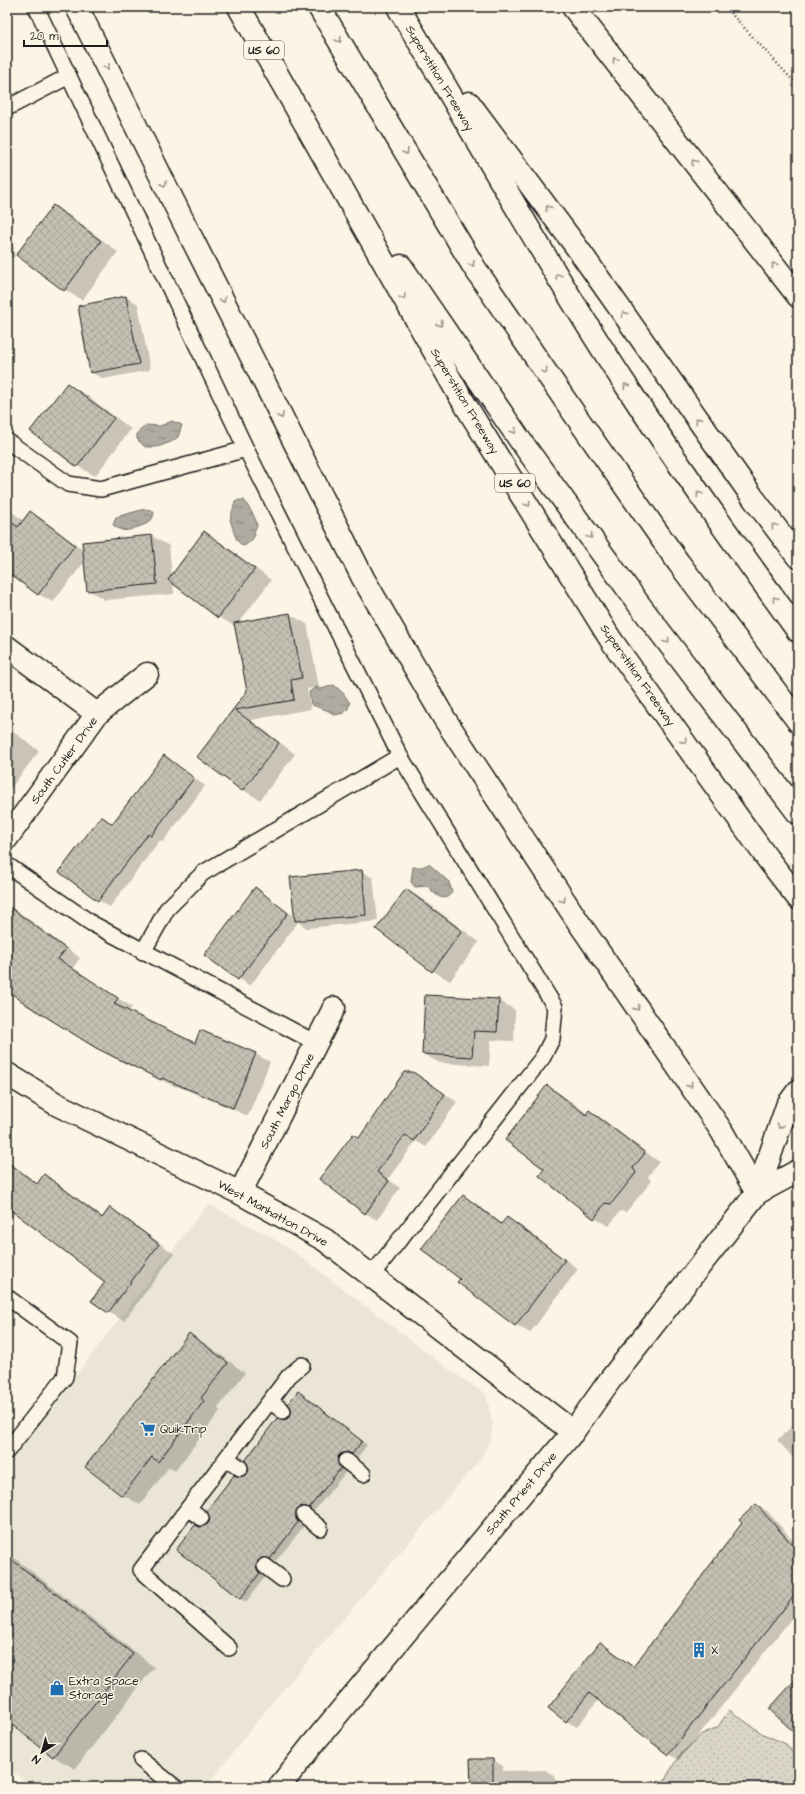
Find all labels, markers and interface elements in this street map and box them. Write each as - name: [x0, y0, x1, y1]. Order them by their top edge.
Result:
- scale bar: [24, 22, 107, 48]
- street label: Superstition Freeway: [400, 22, 478, 135]
- text: 20 m: [30, 28, 59, 45]
- one-way arrow: [335, 36, 342, 43]
- road number: US 60: [244, 41, 284, 59]
- one-way arrow: [612, 57, 619, 64]
- one-way arrow: [102, 63, 110, 70]
- one-way arrow: [402, 148, 409, 155]
- one-way arrow: [692, 160, 699, 167]
- one-way arrow: [159, 179, 167, 187]
- one-way arrow: [546, 206, 553, 213]
- one-way arrow: [467, 260, 475, 267]
- one-way arrow: [772, 263, 779, 270]
- one-way arrow: [555, 273, 562, 280]
- one-way arrow: [399, 293, 406, 300]
- one-way arrow: [218, 296, 225, 303]
- one-way arrow: [622, 311, 629, 318]
- one-way arrow: [435, 319, 442, 326]
- street label: Superstition Freeway: [425, 345, 503, 458]
- one-way arrow: [540, 367, 547, 374]
- one-way arrow: [624, 383, 631, 390]
- one-way arrow: [276, 412, 284, 419]
- one-way arrow: [696, 417, 703, 424]
- one-way arrow: [509, 427, 516, 434]
- road number: US 60: [495, 474, 535, 492]
- one-way arrow: [697, 491, 704, 498]
- one-way arrow: [523, 500, 530, 507]
- one-way arrow: [772, 523, 779, 530]
- one-way arrow: [585, 532, 592, 539]
- one-way arrow: [773, 597, 780, 604]
- street label: Superstition Freeway: [595, 621, 679, 731]
- one-way arrow: [662, 636, 669, 643]
- street label: South Cutler Drive: [27, 713, 102, 807]
- one-way arrow: [679, 737, 686, 744]
- one-way arrow: [559, 896, 566, 903]
- one-way arrow: [632, 1004, 640, 1011]
- street label: South Margo Drive: [256, 1050, 320, 1153]
- one-way arrow: [685, 1081, 693, 1088]
- one-way arrow: [776, 1122, 785, 1129]
- street label: West Manhatton Drive: [215, 1176, 331, 1251]
- supermarket icon: QuikTrip: [139, 1420, 157, 1438]
- place label: QuikTrip: [160, 1421, 207, 1438]
- street label: South Priest Drive: [482, 1448, 561, 1538]
- building icon: X: [690, 1641, 708, 1659]
- place label: X: [711, 1642, 718, 1659]
- place label: Extra Space Storage: [69, 1673, 139, 1705]
- shop icon: Extra Space Storage: [48, 1679, 66, 1697]
- north arrow: [22, 1732, 62, 1772]
- text: N: [29, 1751, 44, 1768]

